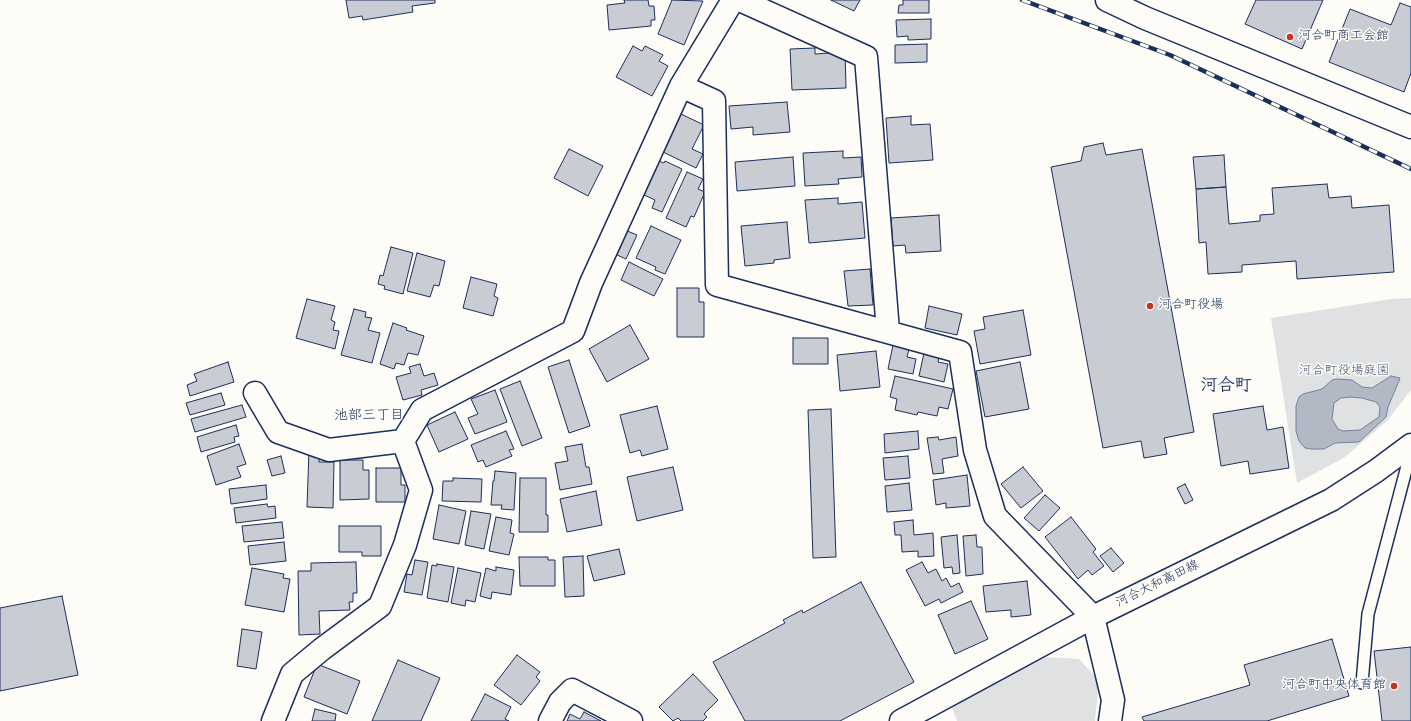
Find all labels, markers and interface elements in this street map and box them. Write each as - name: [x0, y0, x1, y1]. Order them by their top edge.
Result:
- place label: 河合町商工会館: [1298, 29, 1389, 45]
- marker: 河合町商工会館: [1285, 32, 1295, 42]
- place label: 河合町役場: [1158, 298, 1223, 314]
- marker: 河合町役場: [1145, 301, 1155, 311]
- park label: 河合町役場庭園: [1299, 364, 1389, 380]
- district label: 河合町: [1201, 377, 1251, 397]
- district label: 池部三丁目: [334, 409, 404, 425]
- street label: 河合大和高田線: [1114, 558, 1202, 612]
- place label: 河合町中央体育館: [1282, 678, 1386, 694]
- marker: 河合町中央体育館: [1389, 681, 1399, 691]

